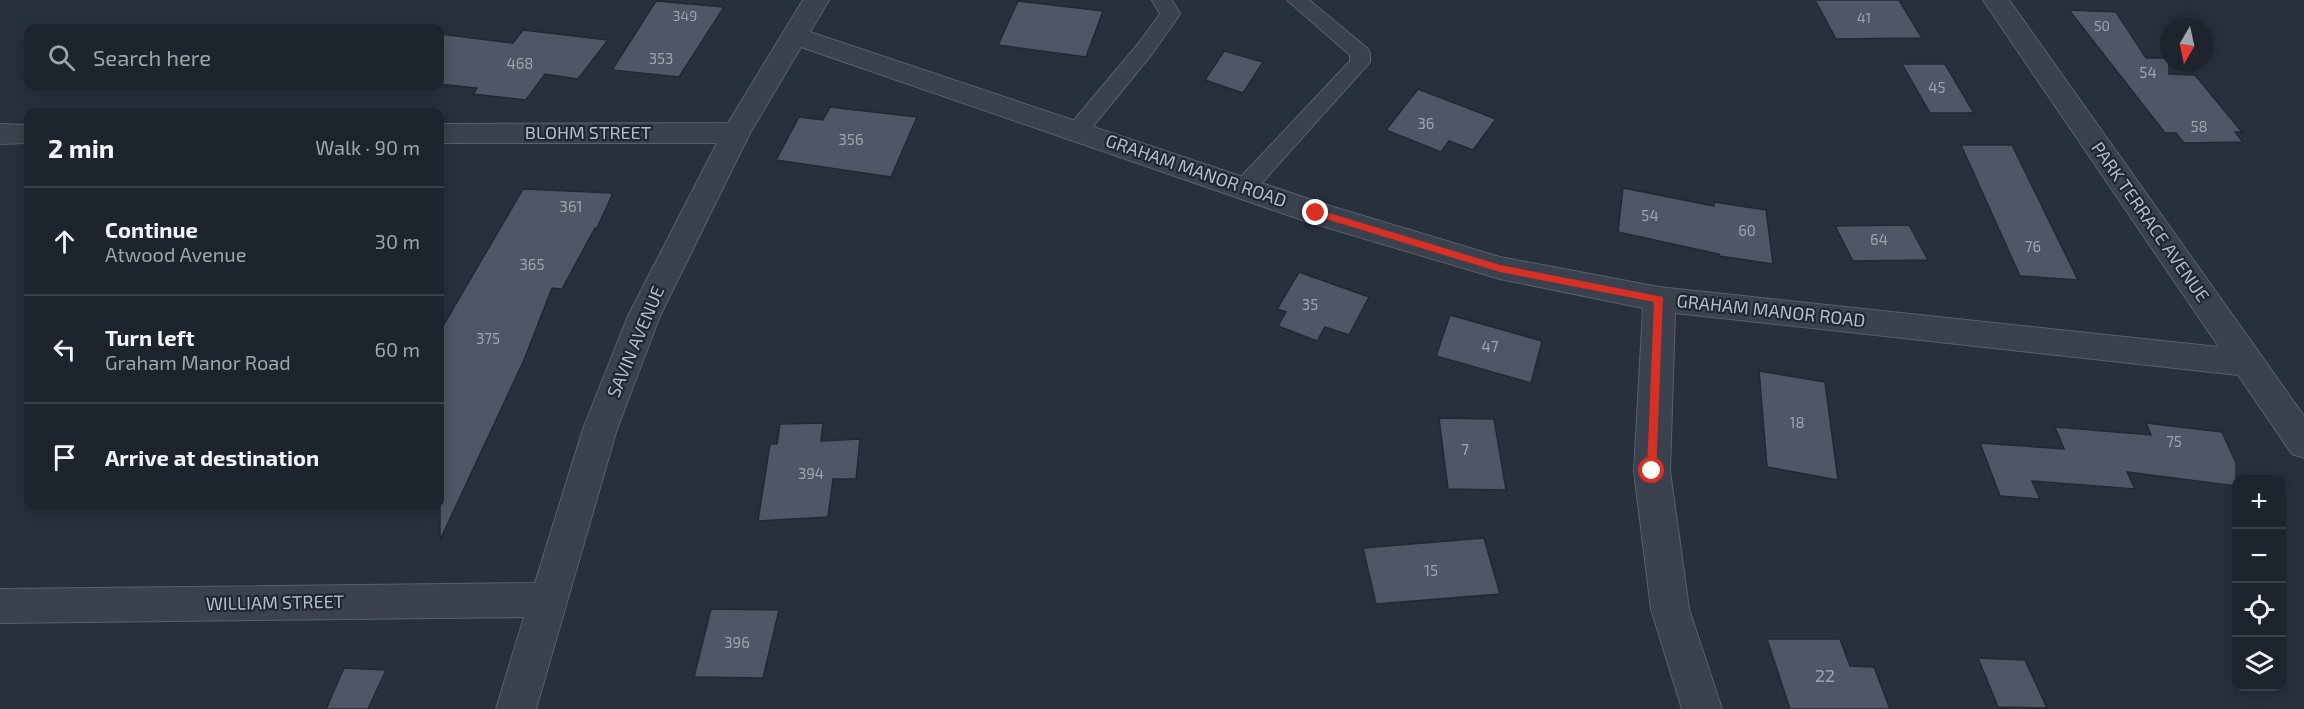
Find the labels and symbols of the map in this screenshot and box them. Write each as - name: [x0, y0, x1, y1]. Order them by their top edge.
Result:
- house number: 349: [673, 7, 697, 24]
- house number: 41: [1857, 9, 1871, 26]
- house number: 50: [2094, 17, 2110, 34]
- north arrow: [2160, 18, 2214, 72]
- house number: 353: [649, 49, 673, 67]
- house number: 468: [507, 54, 533, 72]
- house number: 54: [2139, 63, 2157, 81]
- house number: 45: [1928, 78, 1946, 96]
- house number: 36: [1418, 114, 1434, 132]
- house number: 58: [2190, 117, 2208, 135]
- street label: BLOHM STREET: [525, 121, 652, 143]
- street label: GRAHAM MANOR ROAD: [1103, 129, 1290, 211]
- house number: 356: [839, 130, 863, 148]
- street label: PARK TERRACE AVENUE: [2087, 137, 2214, 306]
- house number: 361: [560, 197, 582, 215]
- route end: [1302, 199, 1328, 225]
- house number: 54: [1641, 206, 1659, 224]
- house number: 60: [1738, 221, 1756, 239]
- house number: 64: [1870, 230, 1888, 248]
- house number: 76: [2025, 237, 2041, 255]
- house number: 365: [520, 255, 544, 273]
- street label: SAVIN AVENUE: [602, 283, 668, 401]
- street label: GRAHAM MANOR ROAD: [1676, 289, 1867, 331]
- house number: 35: [1302, 295, 1318, 313]
- house number: 375: [476, 329, 500, 347]
- house number: 47: [1482, 337, 1499, 355]
- house number: 18: [1789, 413, 1805, 431]
- house number: 75: [2166, 432, 2182, 450]
- house number: 7: [1461, 440, 1469, 458]
- route start: [1638, 457, 1664, 483]
- house number: 394: [798, 464, 824, 482]
- house number: 15: [1424, 561, 1438, 579]
- street label: WILLIAM STREET: [206, 590, 345, 614]
- house number: 396: [724, 633, 750, 651]
- house number: 22: [1815, 664, 1835, 686]

